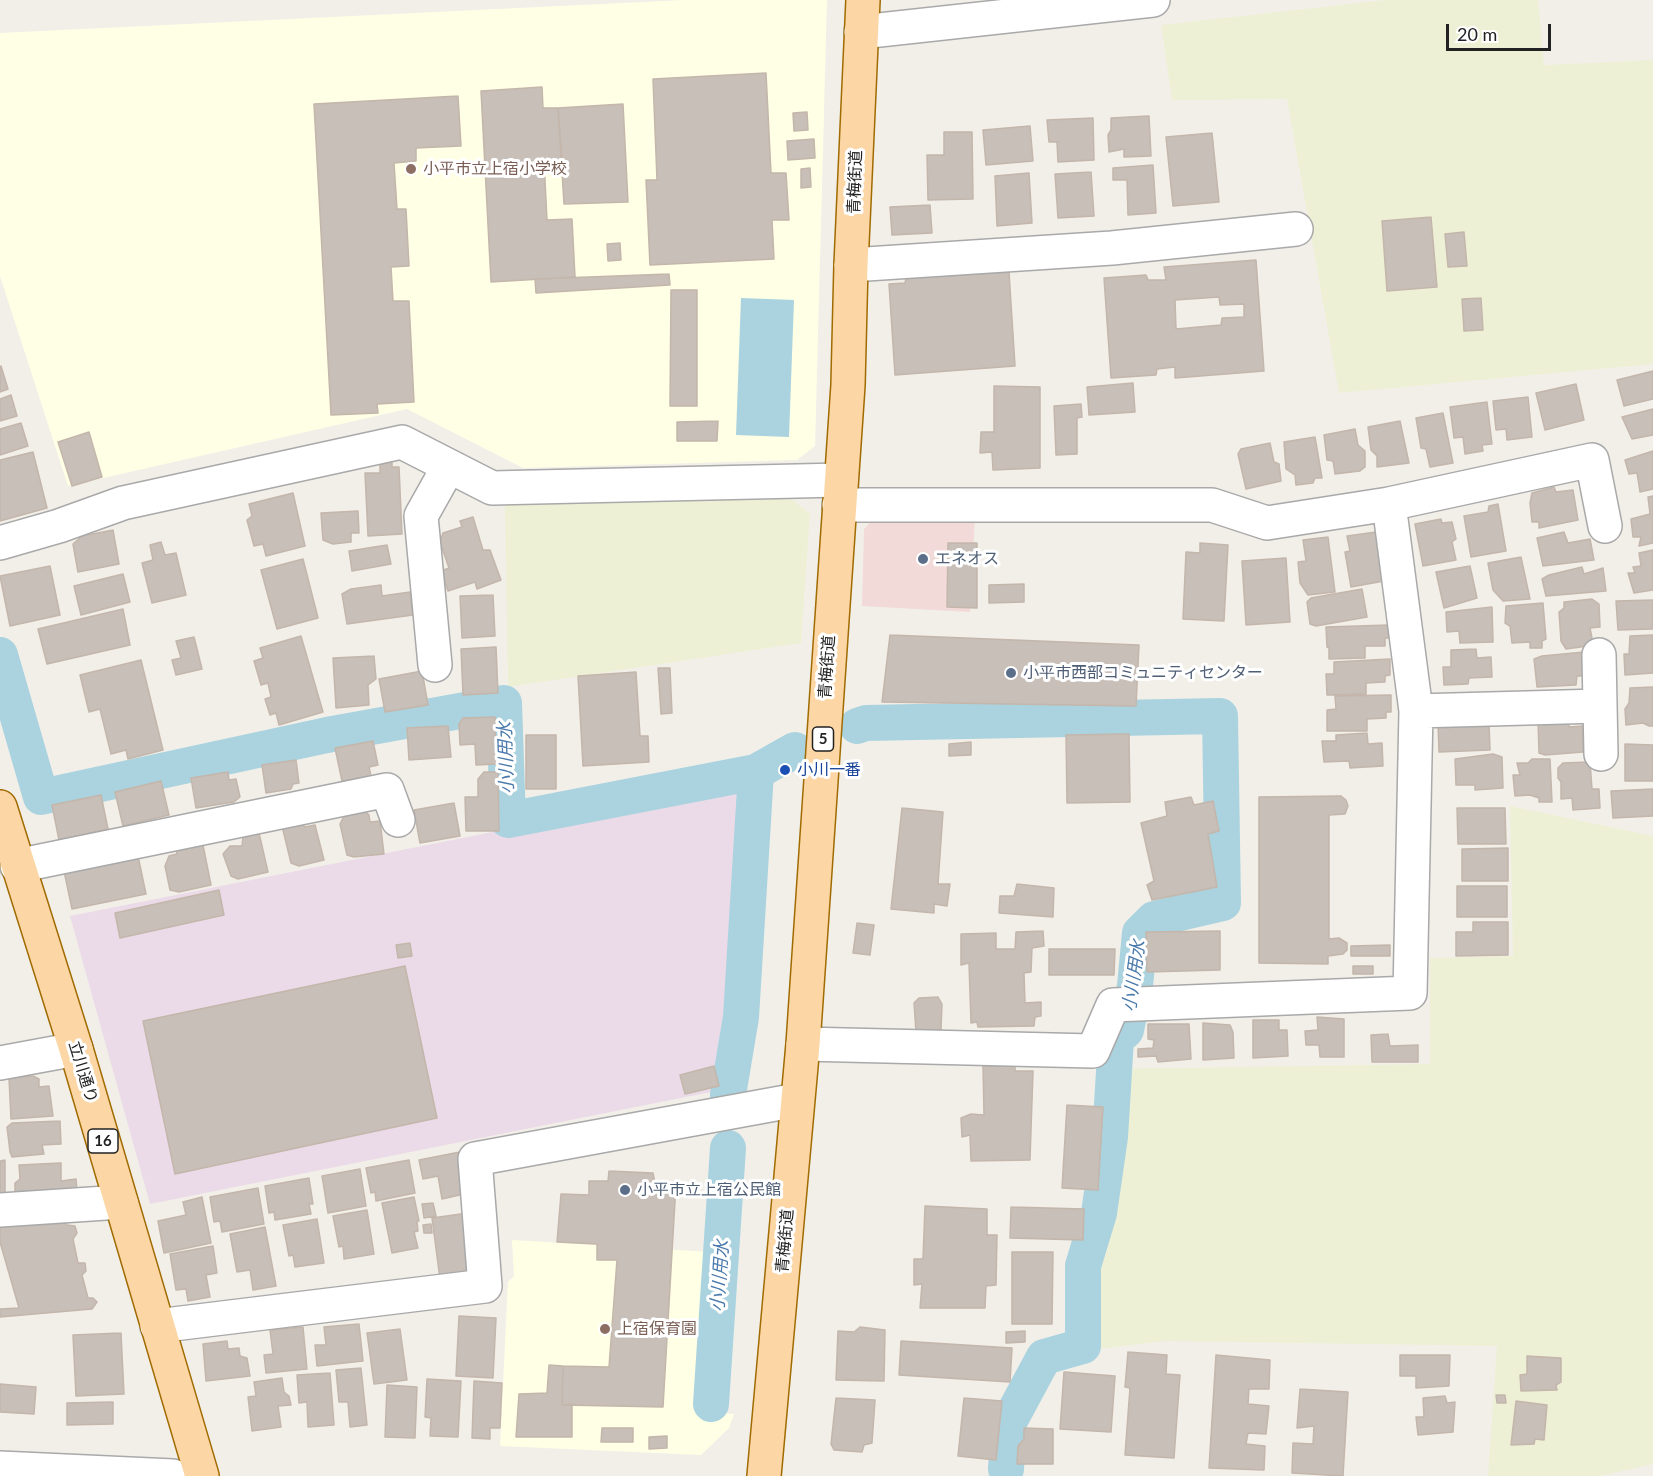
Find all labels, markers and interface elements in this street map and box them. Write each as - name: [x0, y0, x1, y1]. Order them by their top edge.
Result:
- scale bar: [1449, 12, 1554, 50]
- text: 20 m: [1457, 23, 1497, 45]
- street label: 青梅街道: [844, 150, 866, 214]
- place label: 小平市立上宿小学校: [423, 159, 567, 179]
- marker: 小平市立上宿小学校: [404, 162, 418, 176]
- place label: エネオス: [935, 549, 999, 569]
- marker: エネオス: [916, 552, 930, 566]
- street label: 青梅街道: [815, 634, 839, 700]
- place label: 小平市西部コミュニティセンター: [1023, 663, 1263, 683]
- marker: 小平市西部コミュニティセンター: [1004, 666, 1018, 680]
- water label: 小川用水: [494, 722, 518, 794]
- road number: 5: [812, 727, 834, 751]
- place label: 小川一番: [797, 760, 861, 780]
- marker: 小川一番: [778, 763, 792, 777]
- water label: 小川用水: [1118, 939, 1150, 1013]
- street label: 立川通り: [64, 1039, 102, 1105]
- road number: 16: [88, 1129, 118, 1153]
- place label: 小平市立上宿公民館: [637, 1180, 781, 1200]
- marker: 小平市立上宿公民館: [618, 1183, 632, 1197]
- street label: 青梅街道: [773, 1208, 797, 1274]
- water label: 小川用水: [707, 1239, 733, 1313]
- place label: 上宿保育園: [617, 1319, 697, 1339]
- marker: 上宿保育園: [598, 1322, 612, 1336]

